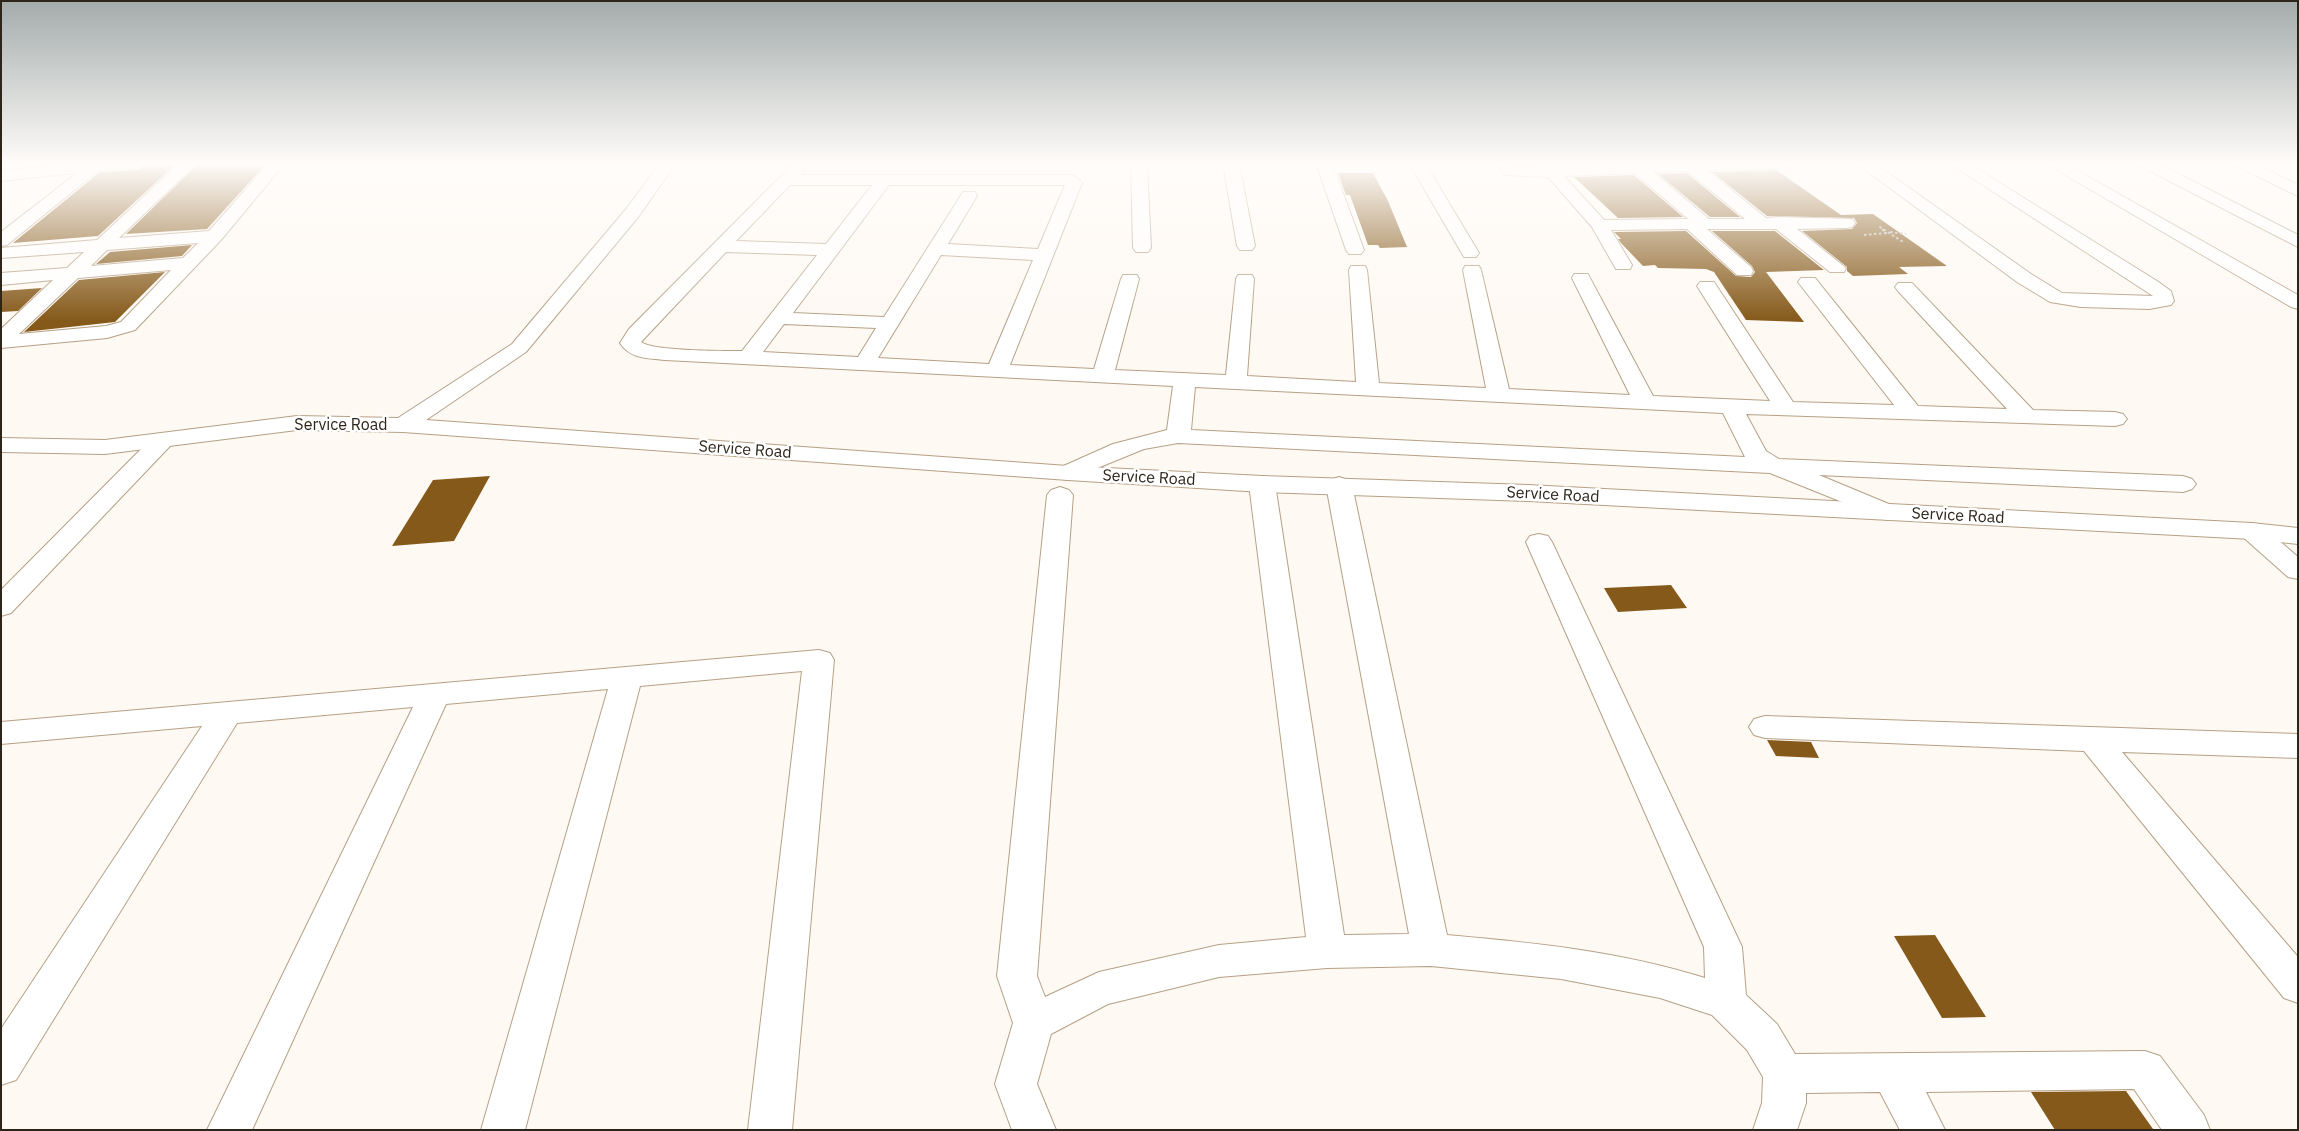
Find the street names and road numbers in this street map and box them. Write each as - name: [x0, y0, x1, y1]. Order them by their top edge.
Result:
- street label: Service Road: [294, 415, 388, 435]
- street label: Service Road: [698, 437, 792, 463]
- street label: Service Road: [1102, 466, 1196, 490]
- street label: Service Road: [1506, 483, 1600, 507]
- street label: Service Road: [1911, 504, 2005, 528]

